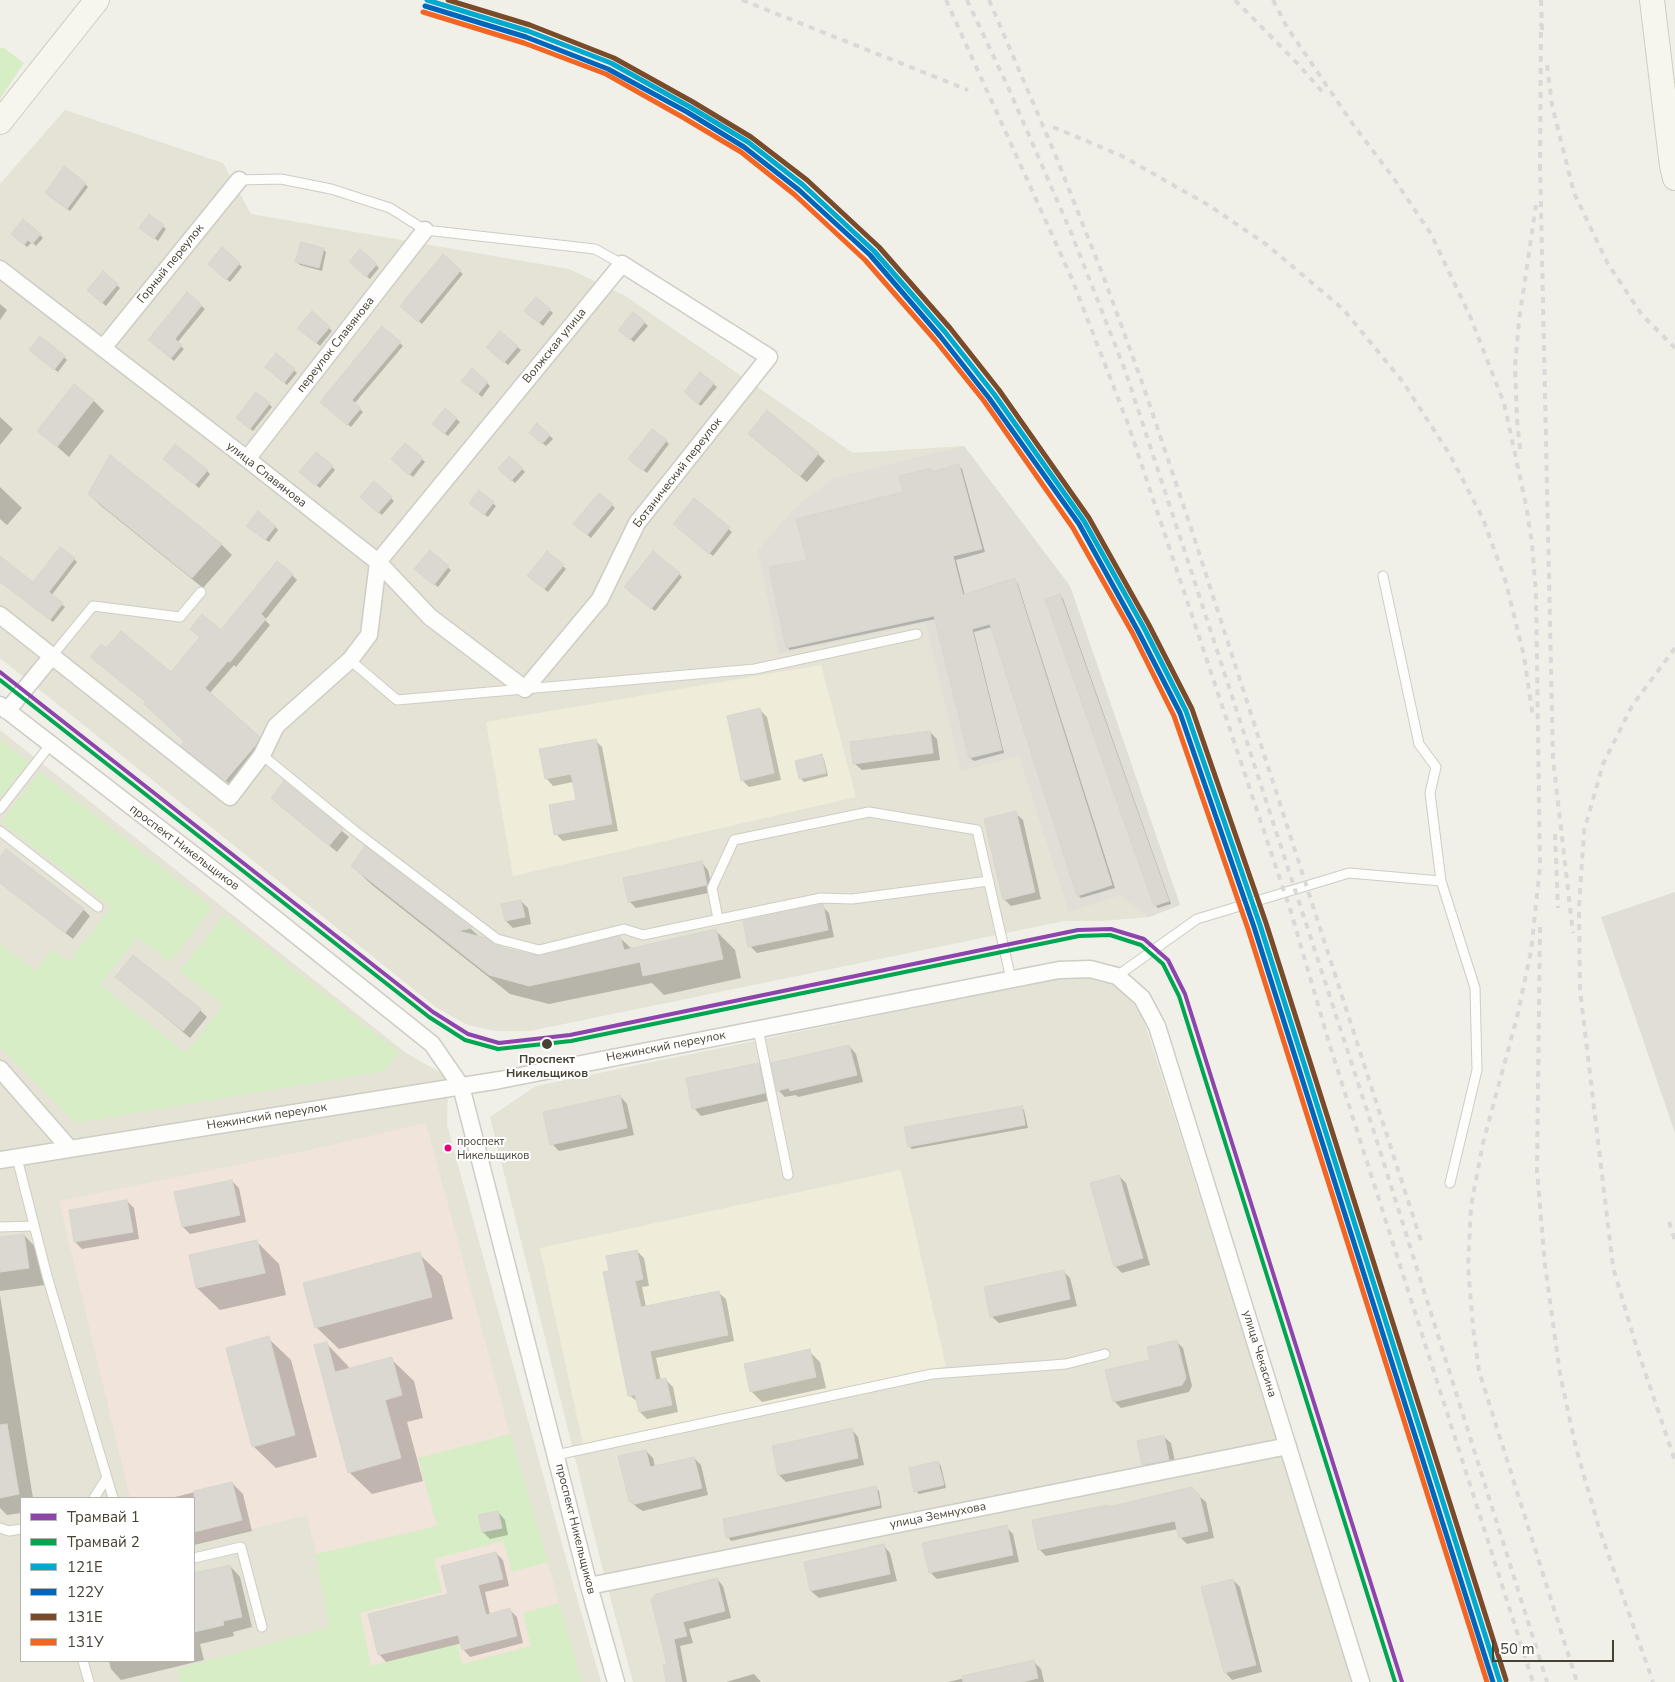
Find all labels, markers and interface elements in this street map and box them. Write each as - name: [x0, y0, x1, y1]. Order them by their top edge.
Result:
- street label: Горный переулок: [135, 221, 207, 307]
- street label: переулок Славянова: [294, 294, 378, 396]
- street label: Волжская улица: [520, 305, 590, 387]
- street label: Ботанический переулок: [631, 415, 725, 531]
- street label: улица Славянова: [223, 439, 309, 511]
- street label: проспект Никельщиков: [126, 802, 242, 894]
- street label: Нежинский переулок: [605, 1028, 727, 1066]
- marker: Проспект Никельщиков: [540, 1037, 554, 1051]
- place label: Проспект Никельщиков: [506, 1053, 588, 1081]
- street label: Нежинский переулок: [206, 1100, 328, 1134]
- place label: проспект Никельщиков: [457, 1135, 529, 1161]
- marker: проспект Никельщиков: [443, 1143, 453, 1153]
- street label: улица Чекасина: [1239, 1309, 1279, 1399]
- street label: проспект Никельщиков: [552, 1462, 598, 1596]
- legend: [20, 1497, 195, 1662]
- street label: улица Земнухова: [889, 1500, 987, 1532]
- text: Трамвай 1: [67, 1507, 140, 1527]
- text: Трамвай 2: [67, 1532, 140, 1552]
- text: 121Е: [67, 1557, 103, 1577]
- text: 122У: [67, 1582, 104, 1602]
- text: 131Е: [67, 1607, 103, 1627]
- scale bar: [1495, 1630, 1618, 1662]
- text: 131У: [67, 1632, 104, 1652]
- text: 50 m: [1500, 1639, 1535, 1659]

